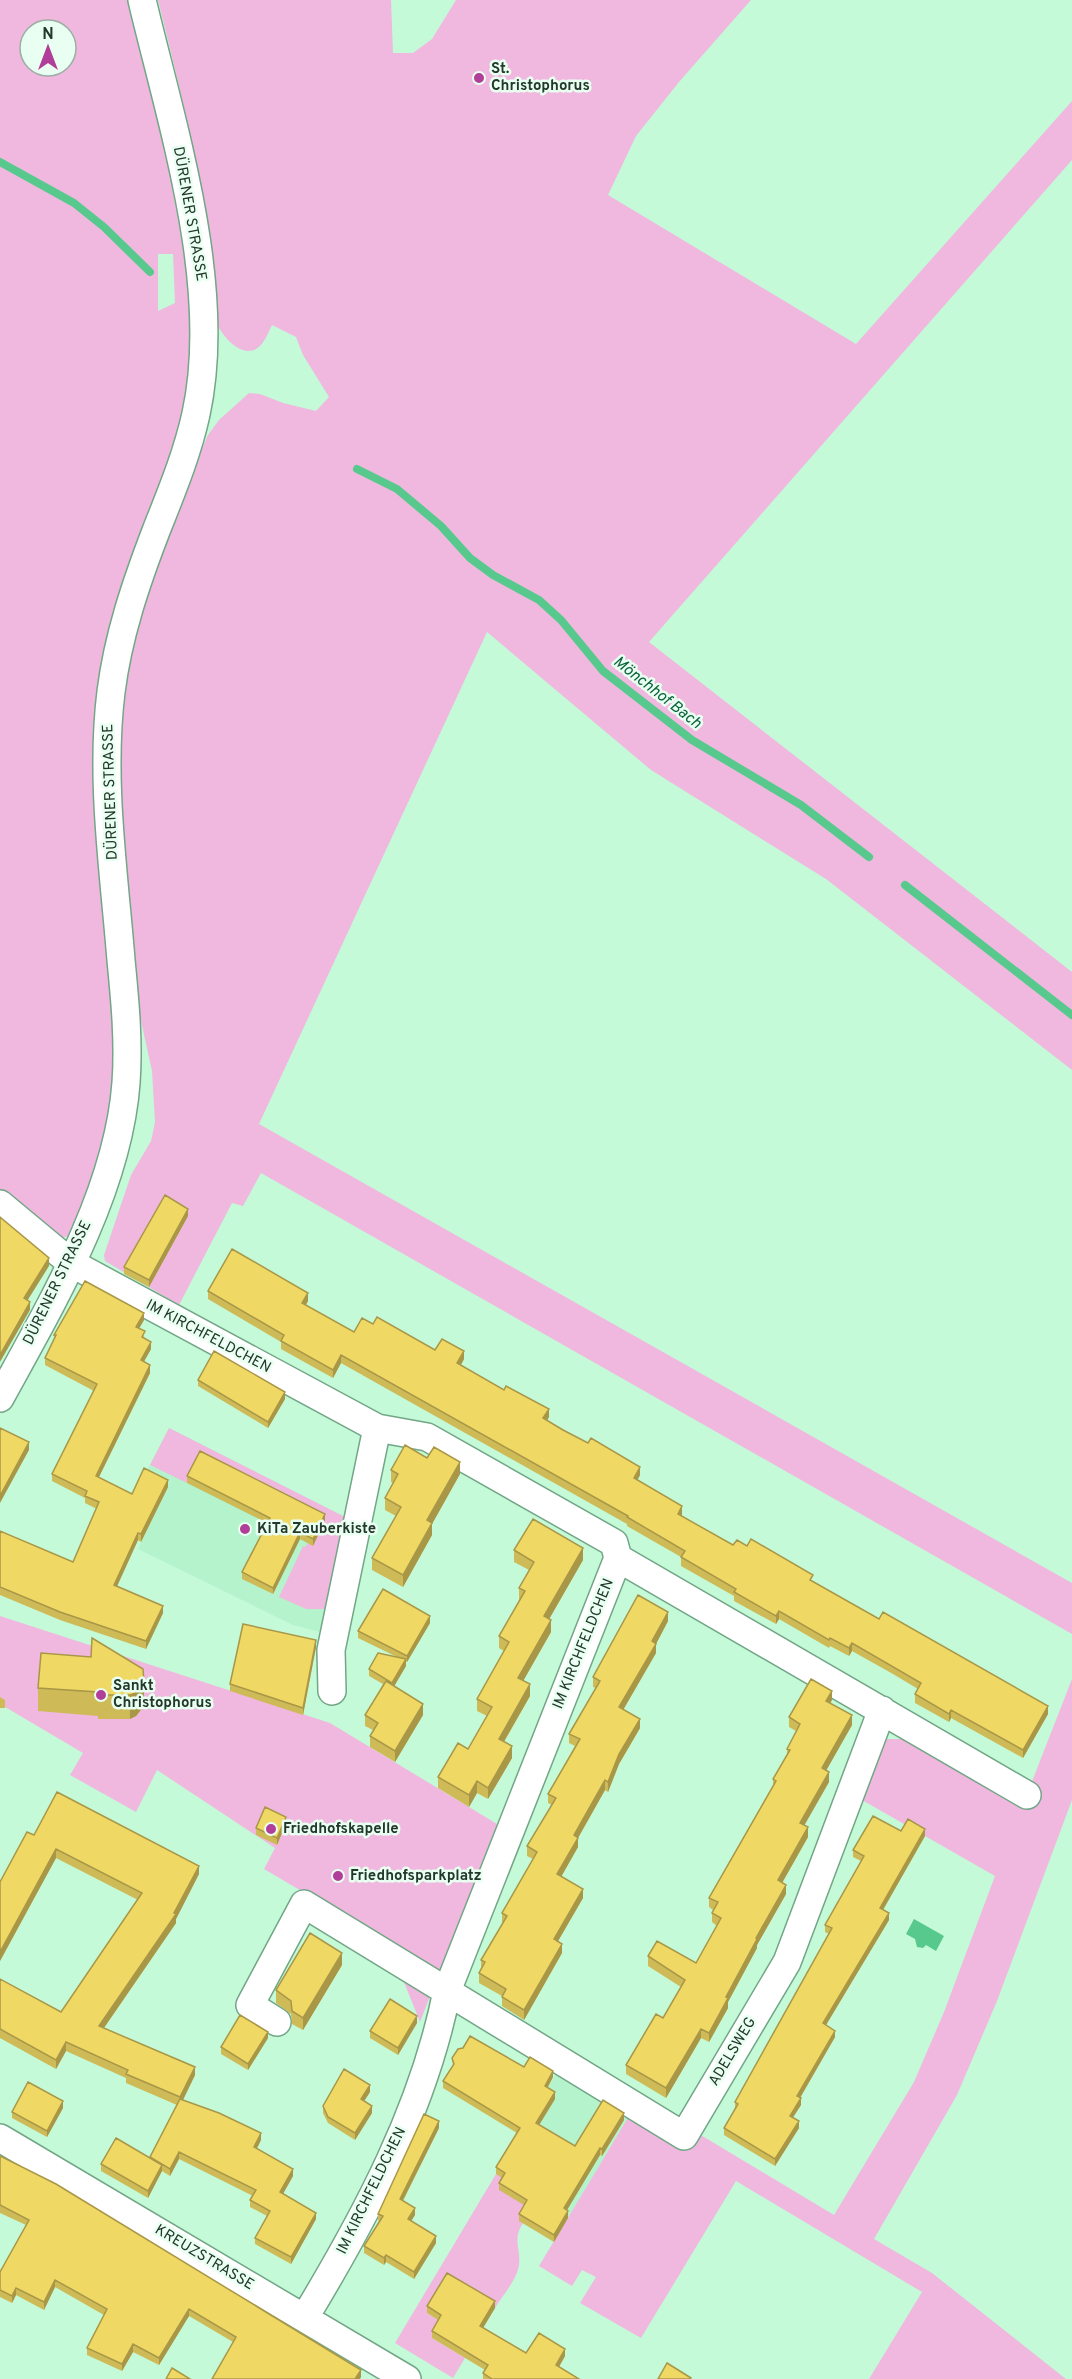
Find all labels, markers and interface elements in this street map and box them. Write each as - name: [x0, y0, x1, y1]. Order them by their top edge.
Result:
- north arrow: [18, 18, 78, 78]
- text: N: [42, 25, 54, 45]
- place label: St. Christophorus: [491, 60, 590, 96]
- marker: St. Christophorus: [472, 71, 486, 85]
- street label: DÜRENER STRASSE: [168, 145, 211, 283]
- water label: Mönchhof Bach: [609, 652, 705, 734]
- street label: DÜRENER STRASSE: [98, 724, 123, 860]
- street label: DÜRENER STRASSE: [19, 1217, 96, 1348]
- street label: IM KIRCHFELDCHEN: [142, 1296, 274, 1378]
- place label: KiTa Zauberkiste: [257, 1520, 376, 1539]
- marker: KiTa Zauberkiste: [238, 1522, 252, 1536]
- street label: IM KIRCHFELDCHEN: [549, 1576, 619, 1712]
- place label: Sankt Christophorus: [113, 1677, 212, 1713]
- marker: Sankt Christophorus: [94, 1688, 108, 1702]
- place label: Friedhofskapelle: [283, 1820, 399, 1839]
- marker: Friedhofskapelle: [264, 1822, 278, 1836]
- place label: Friedhofsparkplatz: [350, 1867, 482, 1886]
- marker: Friedhofsparkplatz: [331, 1869, 345, 1883]
- street label: ADELSWEG: [705, 2014, 761, 2090]
- street label: IM KIRCHFELDCHEN: [333, 2124, 411, 2258]
- street label: KREUZSTRASSE: [151, 2221, 257, 2295]

